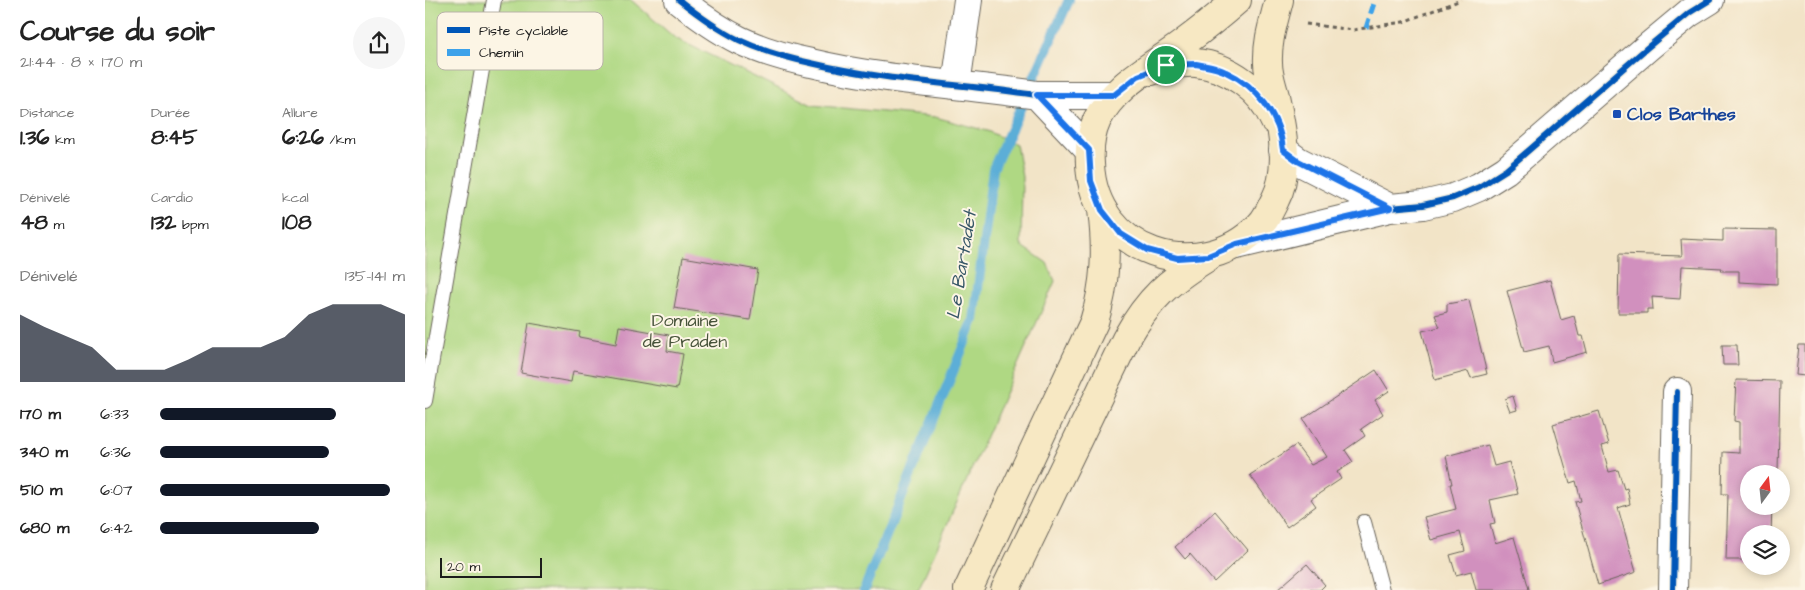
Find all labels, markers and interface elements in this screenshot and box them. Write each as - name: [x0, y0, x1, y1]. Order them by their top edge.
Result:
- text: Course du soir: [20, 12, 215, 51]
- legend: [437, 12, 603, 70]
- button: share: [353, 17, 405, 69]
- text: Piste cyclable: [479, 21, 569, 41]
- text: Chemin: [479, 43, 523, 63]
- pin: [1145, 44, 1187, 86]
- text: 21:44 · 8 × 170 m: [20, 51, 142, 73]
- icon: arrive: [1152, 51, 1180, 79]
- place label: Clos Barthes: [1627, 102, 1736, 127]
- text: Distance: [20, 103, 74, 123]
- text: Durée: [151, 103, 190, 123]
- text: Allure: [282, 103, 318, 123]
- marker: Clos Barthes: [1611, 108, 1623, 120]
- text: 1.36: [20, 123, 50, 152]
- text: 8:45: [151, 123, 197, 152]
- text: 6:26: [282, 123, 324, 152]
- text: km: [50, 130, 75, 150]
- text: /km: [324, 130, 355, 150]
- text: Dénivelé: [20, 188, 70, 208]
- text: Cardio: [151, 188, 193, 208]
- text: kcal: [282, 188, 309, 208]
- water label: Le Bartadet: [940, 206, 984, 321]
- text: 48: [20, 208, 48, 237]
- text: 132: [151, 208, 176, 237]
- text: 108: [282, 208, 312, 237]
- text: m: [48, 215, 64, 235]
- text: bpm: [176, 215, 209, 235]
- text: Dénivelé: [20, 265, 78, 287]
- text: 135–141 m: [345, 265, 405, 287]
- park label: Domaine de Praden: [643, 308, 727, 354]
- text: 170 m: [20, 403, 61, 425]
- text: 6:33: [100, 403, 129, 425]
- text: 340 m: [20, 441, 68, 463]
- text: 6:36: [100, 441, 131, 463]
- north arrow: [1740, 465, 1790, 515]
- map controls: [1740, 465, 1790, 575]
- text: 510 m: [20, 479, 62, 501]
- text: 6:07: [100, 479, 133, 501]
- text: 680 m: [20, 517, 69, 539]
- text: 6:42: [100, 517, 133, 539]
- button: layers: [1740, 525, 1790, 575]
- scale bar: [440, 555, 543, 578]
- text: 20 m: [447, 557, 480, 577]

